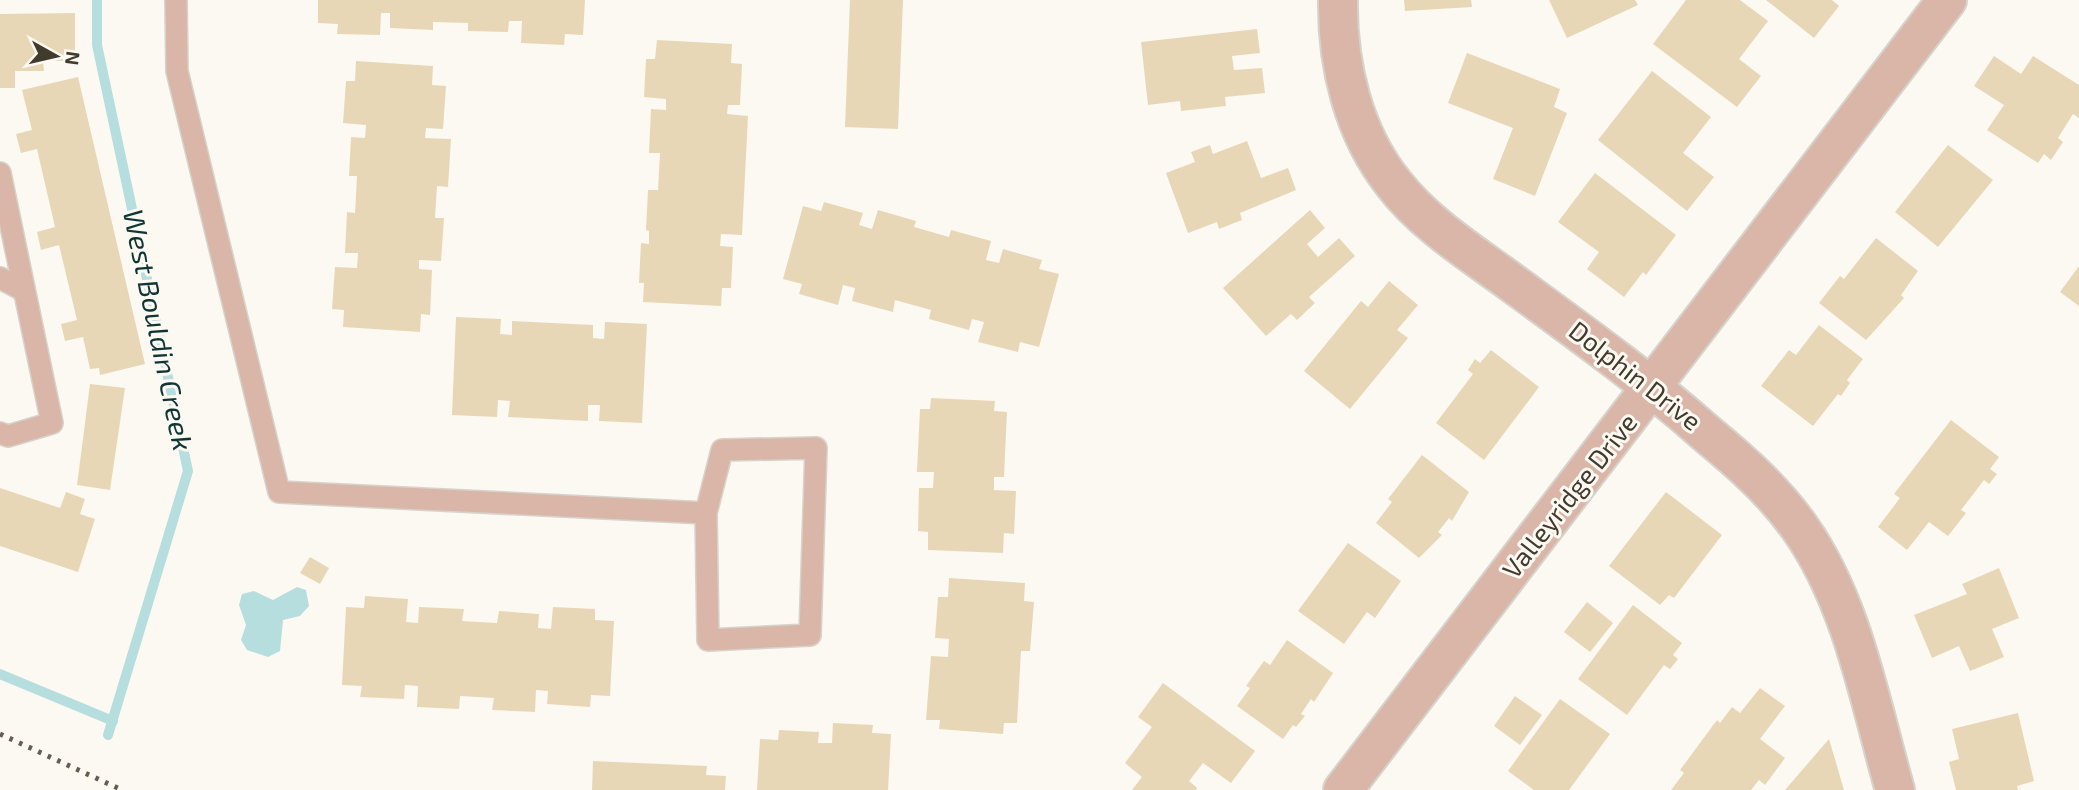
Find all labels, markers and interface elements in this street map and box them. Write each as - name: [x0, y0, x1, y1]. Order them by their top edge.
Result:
- north arrow: [21, 21, 91, 91]
- text: N: [61, 50, 86, 67]
- water label: West Bouldin Creek: [117, 206, 201, 454]
- street label: Dolphin Drive: [1564, 314, 1708, 436]
- street label: Valleyridge Drive: [1495, 407, 1643, 583]

